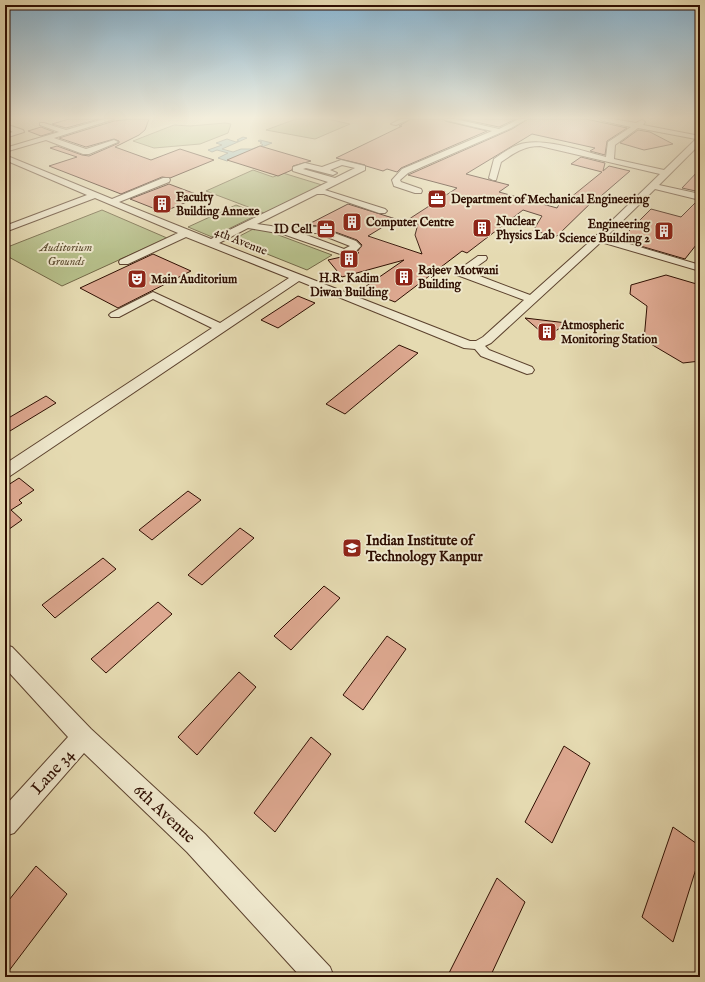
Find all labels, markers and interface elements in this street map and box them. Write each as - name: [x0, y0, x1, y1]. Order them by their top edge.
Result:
- office icon: Department of Mechanical Engineering: [426, 188, 448, 210]
- place label: Faculty Building Annexe: [176, 190, 260, 220]
- place label: Department of Mechanical Engineering: [451, 192, 650, 208]
- building icon: Faculty Building Annexe: [151, 193, 173, 215]
- building icon: Computer Centre: [341, 211, 363, 233]
- place label: Nuclear Physics Lab: [495, 214, 555, 244]
- place label: Computer Centre: [366, 215, 455, 231]
- building icon: Nuclear Physics Lab: [471, 217, 493, 239]
- place label: Engineering Science Building 2: [559, 217, 650, 247]
- office icon: ID Cell: [315, 218, 337, 240]
- building icon: Engineering Science Building 2: [653, 220, 675, 242]
- place label: ID Cell: [274, 222, 313, 237]
- street label: 4th Avenue: [212, 224, 270, 259]
- park label: Auditorium Grounds: [38, 240, 92, 269]
- building icon: H.R. Kadim Diwan Building: [338, 248, 360, 270]
- place label: Rajeev Motwani Building: [418, 263, 499, 293]
- building icon: Rajeev Motwani Building: [393, 266, 415, 288]
- theatre icon: Main Auditorium: [126, 268, 148, 290]
- place label: H.R. Kadim Diwan Building: [310, 271, 388, 301]
- place label: Main Auditorium: [151, 272, 238, 287]
- place label: Atmospheric Monitoring Station: [560, 318, 658, 348]
- building icon: Atmospheric Monitoring Station: [536, 321, 558, 343]
- place label: Indian Institute of Technology Kanpur: [365, 532, 484, 566]
- school or university icon: Indian Institute of Technology Kanpur: [341, 537, 363, 559]
- street label: Lane 34: [27, 744, 80, 799]
- street label: 6th Avenue: [128, 780, 200, 848]

